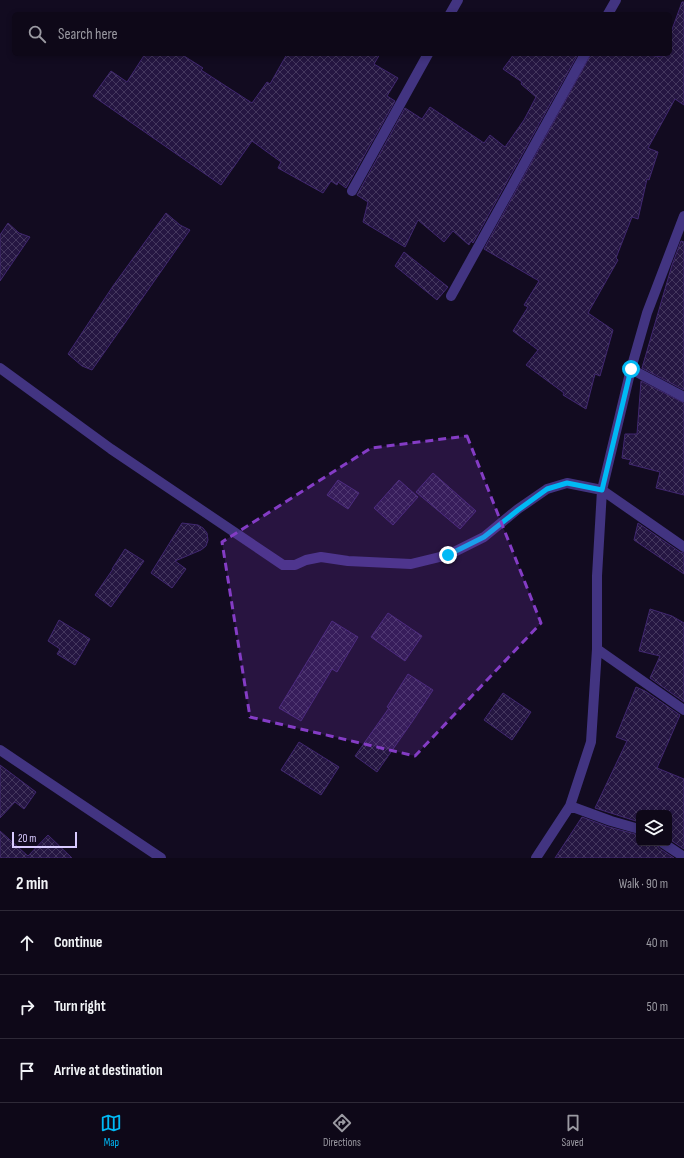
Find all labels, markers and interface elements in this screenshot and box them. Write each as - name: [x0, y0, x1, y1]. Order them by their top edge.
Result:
- search box: [12, 12, 672, 56]
- icon: search: [26, 23, 48, 45]
- text: Search here: [58, 25, 118, 44]
- route start: [622, 360, 640, 378]
- route end: [439, 546, 457, 564]
- map controls: [636, 810, 672, 846]
- button: layers: [636, 810, 672, 846]
- scale bar: [12, 830, 77, 849]
- text: 20 m: [18, 832, 36, 845]
- text: 2 min: [16, 874, 48, 894]
- text: Walk · 90 m: [619, 876, 668, 892]
- icon: ahead: [16, 932, 38, 954]
- text: Continue: [54, 933, 103, 952]
- text: 40 m: [646, 935, 668, 951]
- icon: right: [16, 996, 38, 1018]
- text: Turn right: [54, 997, 106, 1016]
- text: 50 m: [647, 999, 668, 1015]
- icon: arrive: [16, 1060, 38, 1082]
- text: Arrive at destination: [54, 1061, 163, 1080]
- tab: Map: [100, 1112, 122, 1149]
- tab: Directions: [323, 1112, 361, 1149]
- tab: Saved: [562, 1112, 584, 1149]

